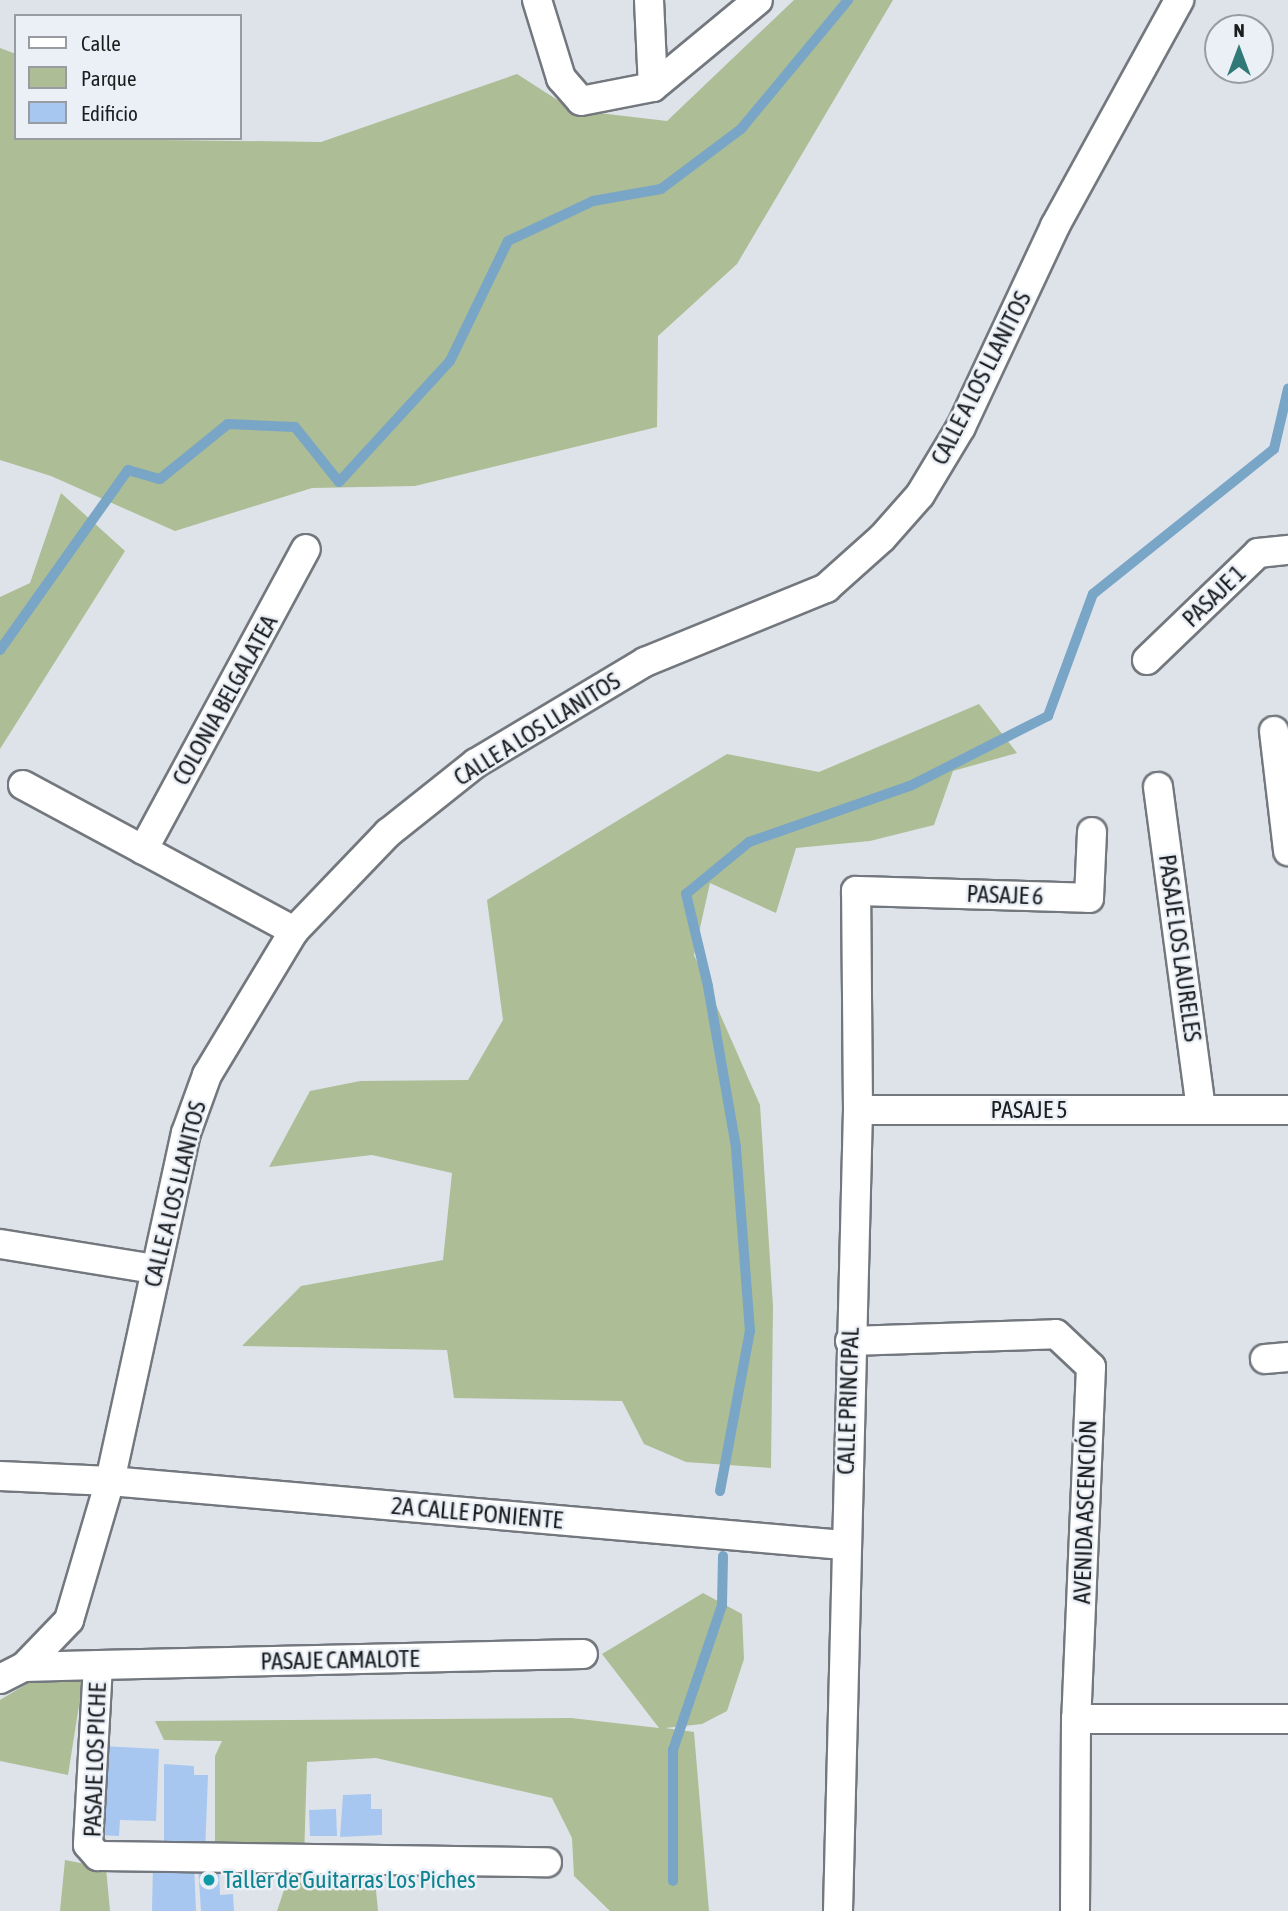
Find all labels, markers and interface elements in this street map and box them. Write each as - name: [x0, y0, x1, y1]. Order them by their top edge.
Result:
- legend: [14, 14, 242, 140]
- north arrow: [1204, 14, 1274, 84]
- text: N: [1233, 19, 1245, 41]
- text: Calle: [81, 31, 121, 55]
- text: Parque: [81, 66, 136, 90]
- text: Edificio: [81, 101, 138, 125]
- street label: CALLE A LOS LLANITOS: [925, 287, 1037, 469]
- street label: PASAJE 1: [1176, 559, 1252, 633]
- street label: COLONIA BELGALATEA: [166, 610, 284, 790]
- street label: CALLE A LOS LLANITOS: [449, 666, 625, 792]
- street label: PASAJE LOS LAURELES: [1153, 853, 1207, 1043]
- street label: PASAJE 6: [966, 879, 1044, 911]
- street label: PASAJE 5: [991, 1096, 1067, 1124]
- street label: CALLE A LOS LLANITOS: [138, 1098, 212, 1290]
- street label: CALLE PRINCIPAL: [831, 1327, 865, 1475]
- street label: AVENIDA ASCENCIÓN: [1067, 1419, 1103, 1605]
- street label: 2A CALLE PONIENTE: [390, 1491, 564, 1535]
- street label: PASAJE CAMALOTE: [260, 1644, 420, 1676]
- street label: PASAJE LOS PICHE: [78, 1682, 112, 1838]
- place label: Taller de Guitarras Los Piches: [223, 1866, 476, 1894]
- marker: Taller de Guitarras Los Piches: [201, 1872, 217, 1888]

